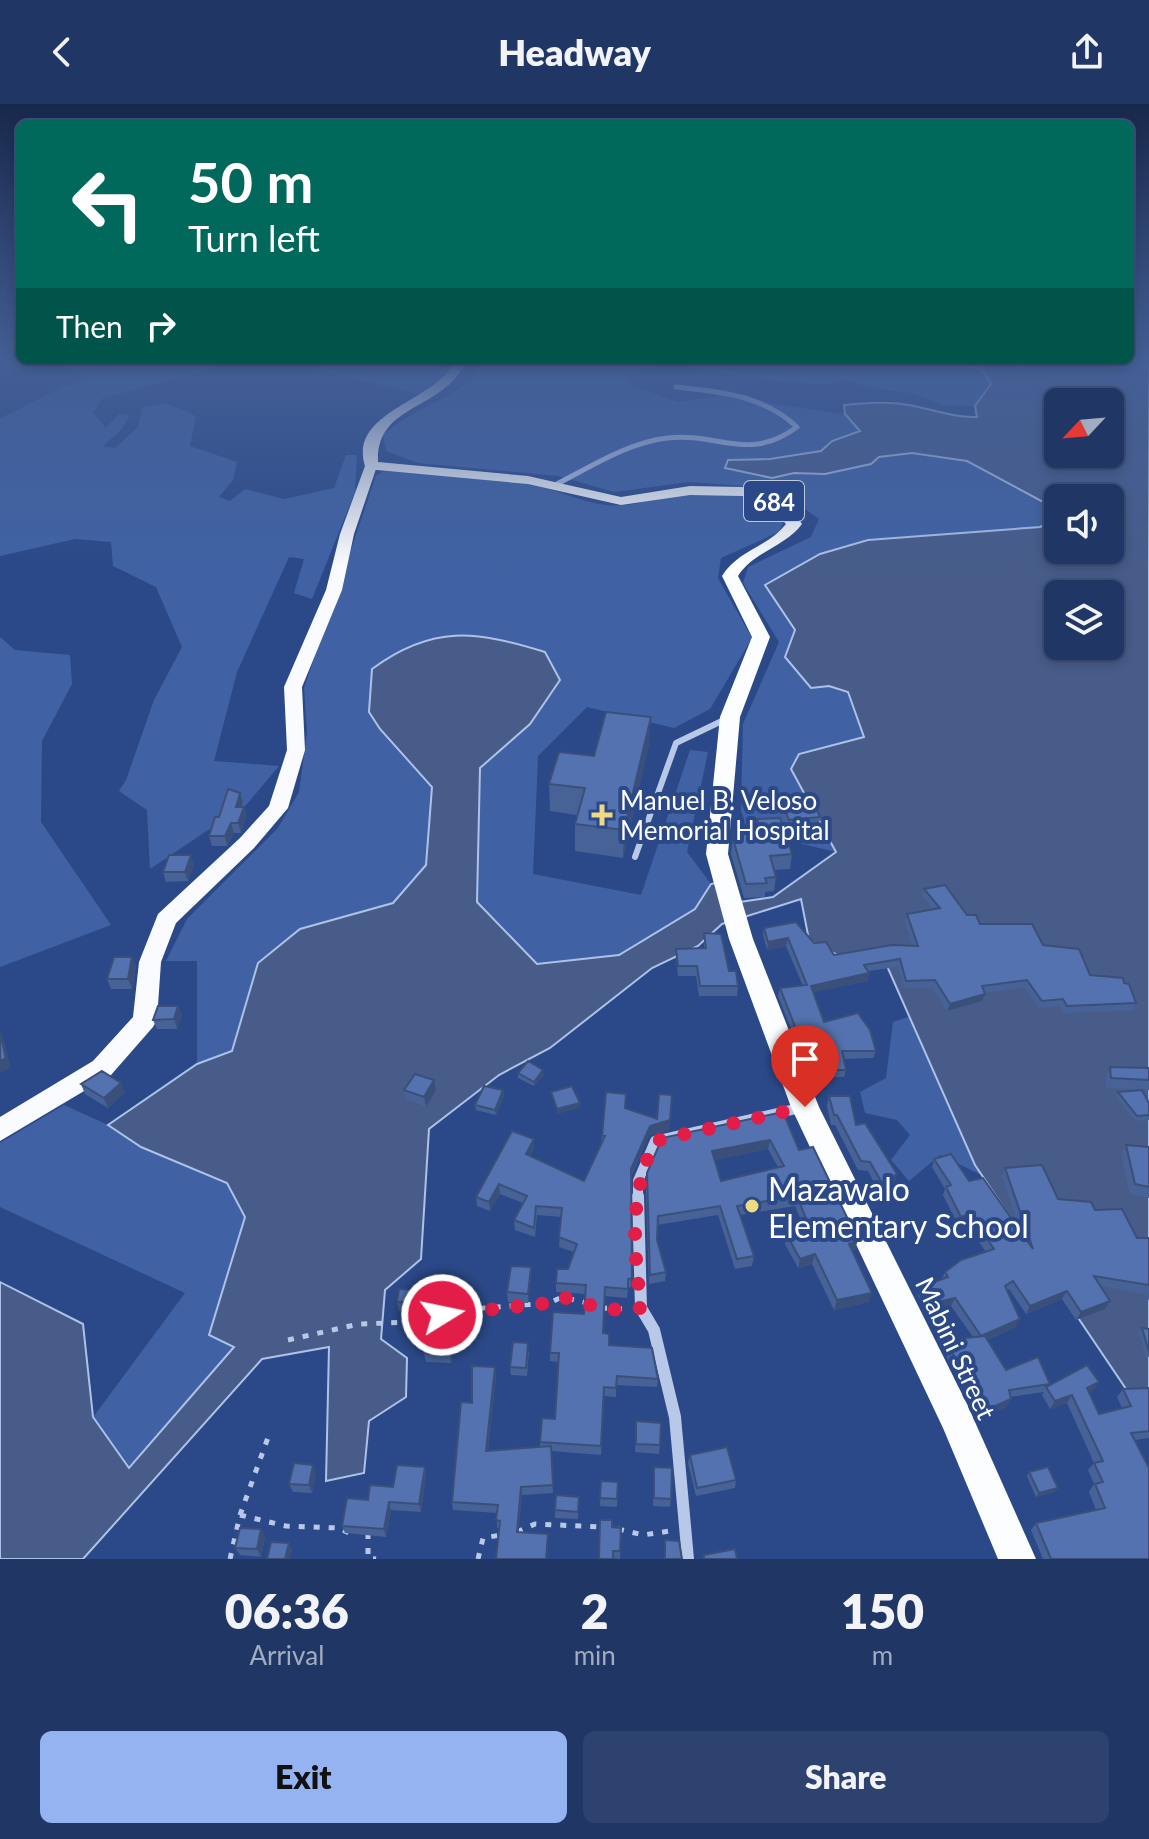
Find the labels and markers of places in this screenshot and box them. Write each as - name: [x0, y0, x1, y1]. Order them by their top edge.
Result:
- place label: Manuel B. Veloso Memorial Hospital: [620, 784, 830, 846]
- marker: Manuel B. Veloso Memorial Hospital: [591, 804, 613, 826]
- pin: [771, 1025, 839, 1107]
- place label: Mazawalo Elementary School: [768, 1169, 1029, 1245]
- marker: Mazawalo Elementary School: [743, 1197, 761, 1215]

